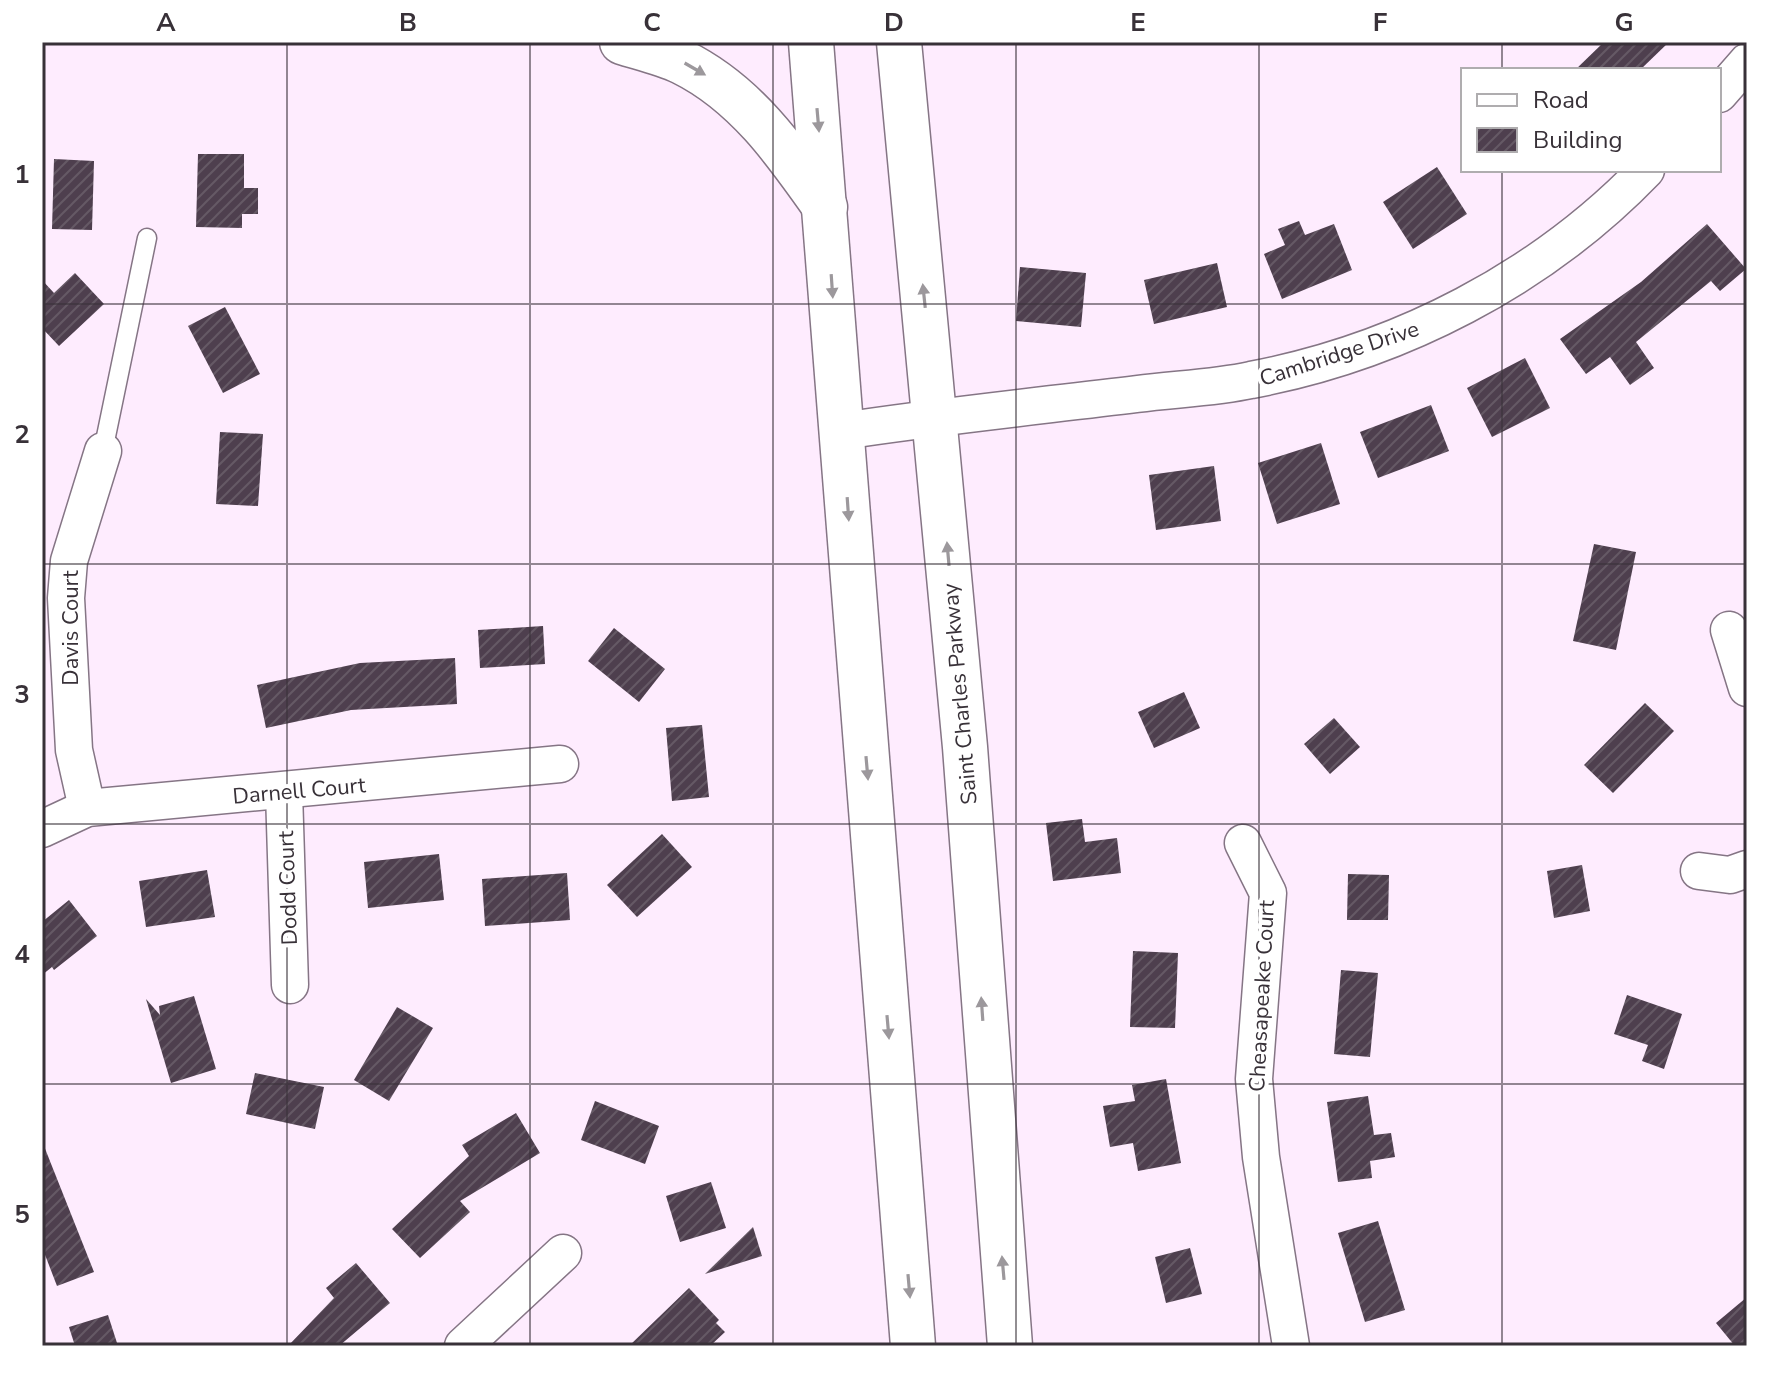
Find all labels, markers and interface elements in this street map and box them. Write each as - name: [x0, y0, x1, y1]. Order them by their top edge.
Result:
- text: A: [156, 5, 176, 40]
- text: B: [399, 5, 417, 40]
- text: C: [643, 5, 661, 40]
- text: D: [884, 5, 904, 40]
- text: E: [1130, 5, 1146, 40]
- text: F: [1373, 5, 1387, 40]
- text: G: [1614, 5, 1634, 40]
- one-way arrow: [684, 62, 706, 76]
- legend: [1461, 68, 1721, 172]
- text: Road: [1533, 84, 1589, 116]
- one-way arrow: [812, 108, 825, 133]
- text: Building: [1533, 124, 1623, 156]
- text: 1: [14, 157, 30, 192]
- one-way arrow: [826, 274, 839, 299]
- one-way arrow: [917, 283, 930, 308]
- street label: Cambridge Drive: [1256, 314, 1423, 394]
- text: 2: [14, 417, 30, 452]
- one-way arrow: [842, 496, 855, 521]
- one-way arrow: [941, 542, 954, 567]
- street label: Davis Court: [56, 570, 86, 686]
- street label: Saint Charles Parkway: [935, 581, 985, 806]
- text: 3: [14, 677, 30, 712]
- one-way arrow: [861, 756, 874, 781]
- street label: Darnell Court: [231, 770, 367, 812]
- street label: Dodd Court: [271, 830, 305, 946]
- street label: Cheasapeake Court: [1242, 899, 1282, 1093]
- text: 4: [14, 937, 30, 972]
- one-way arrow: [975, 996, 988, 1021]
- one-way arrow: [882, 1015, 895, 1040]
- text: 5: [14, 1197, 30, 1232]
- one-way arrow: [996, 1255, 1009, 1280]
- one-way arrow: [902, 1274, 915, 1299]

